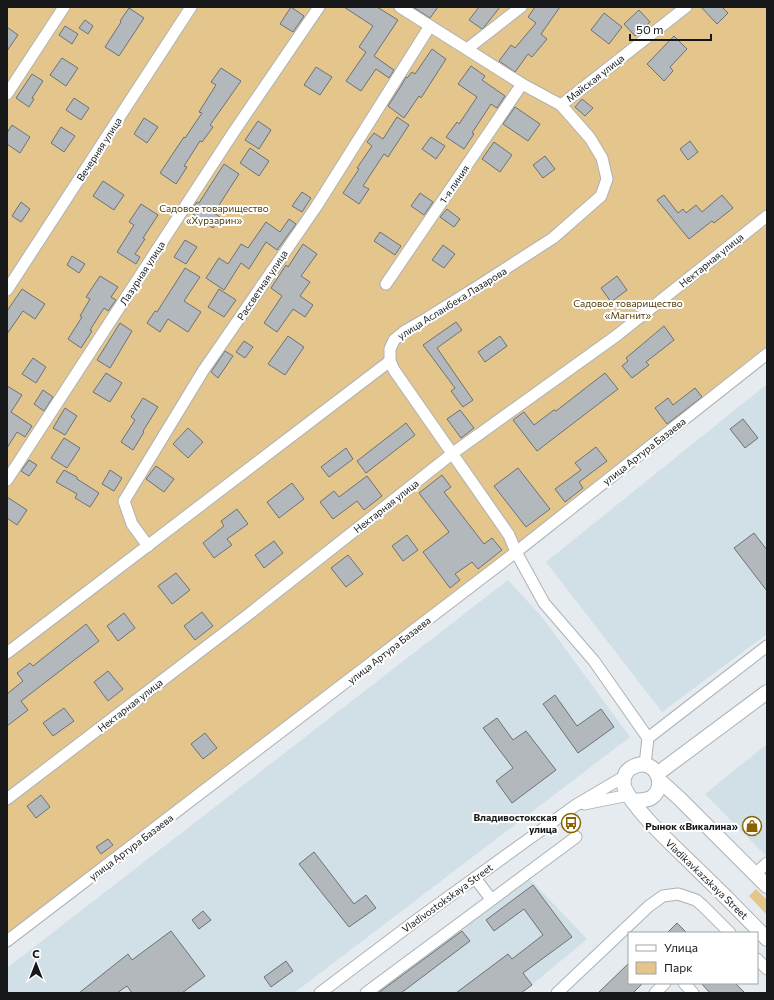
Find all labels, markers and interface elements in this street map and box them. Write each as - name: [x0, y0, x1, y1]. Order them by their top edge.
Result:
- scale bar: [630, 16, 711, 42]
- text: 50 m: [636, 22, 664, 36]
- street label: Майская улица: [564, 52, 626, 104]
- street label: Вечерняя улица: [74, 115, 124, 183]
- street label: 1-я линия: [437, 162, 471, 206]
- park label: Садовое товарищество «Хурзарин»: [159, 202, 269, 226]
- street label: Нектарная улица: [676, 230, 746, 290]
- street label: Лазурная улица: [117, 239, 167, 307]
- street label: Рассветная улица: [234, 248, 290, 322]
- street label: улица Асланбека Лазарова: [395, 264, 509, 342]
- park label: Садовое товарищество «Магнит»: [573, 297, 683, 321]
- street label: улица Артура Базаева: [600, 415, 688, 487]
- street label: Нектарная улица: [351, 477, 421, 535]
- street label: улица Артура Базаева: [345, 614, 433, 686]
- street label: Нектарная улица: [95, 676, 165, 734]
- place label: Владивостокская улица: [473, 811, 557, 835]
- street label: улица Артура Базаева: [87, 812, 175, 882]
- bus stop icon: Владивостокская улица: [560, 812, 582, 834]
- shop icon: Рынок «Викалина»: [741, 815, 763, 837]
- place label: Рынок «Викалина»: [645, 820, 739, 832]
- street label: Vladikavkazskaya Street: [663, 837, 751, 921]
- street label: Vladivostokskaya Street: [399, 861, 495, 935]
- legend: [628, 932, 758, 984]
- text: Улица: [664, 940, 698, 954]
- north arrow: [16, 944, 56, 984]
- text: С: [32, 947, 40, 960]
- text: Парк: [664, 960, 693, 974]

